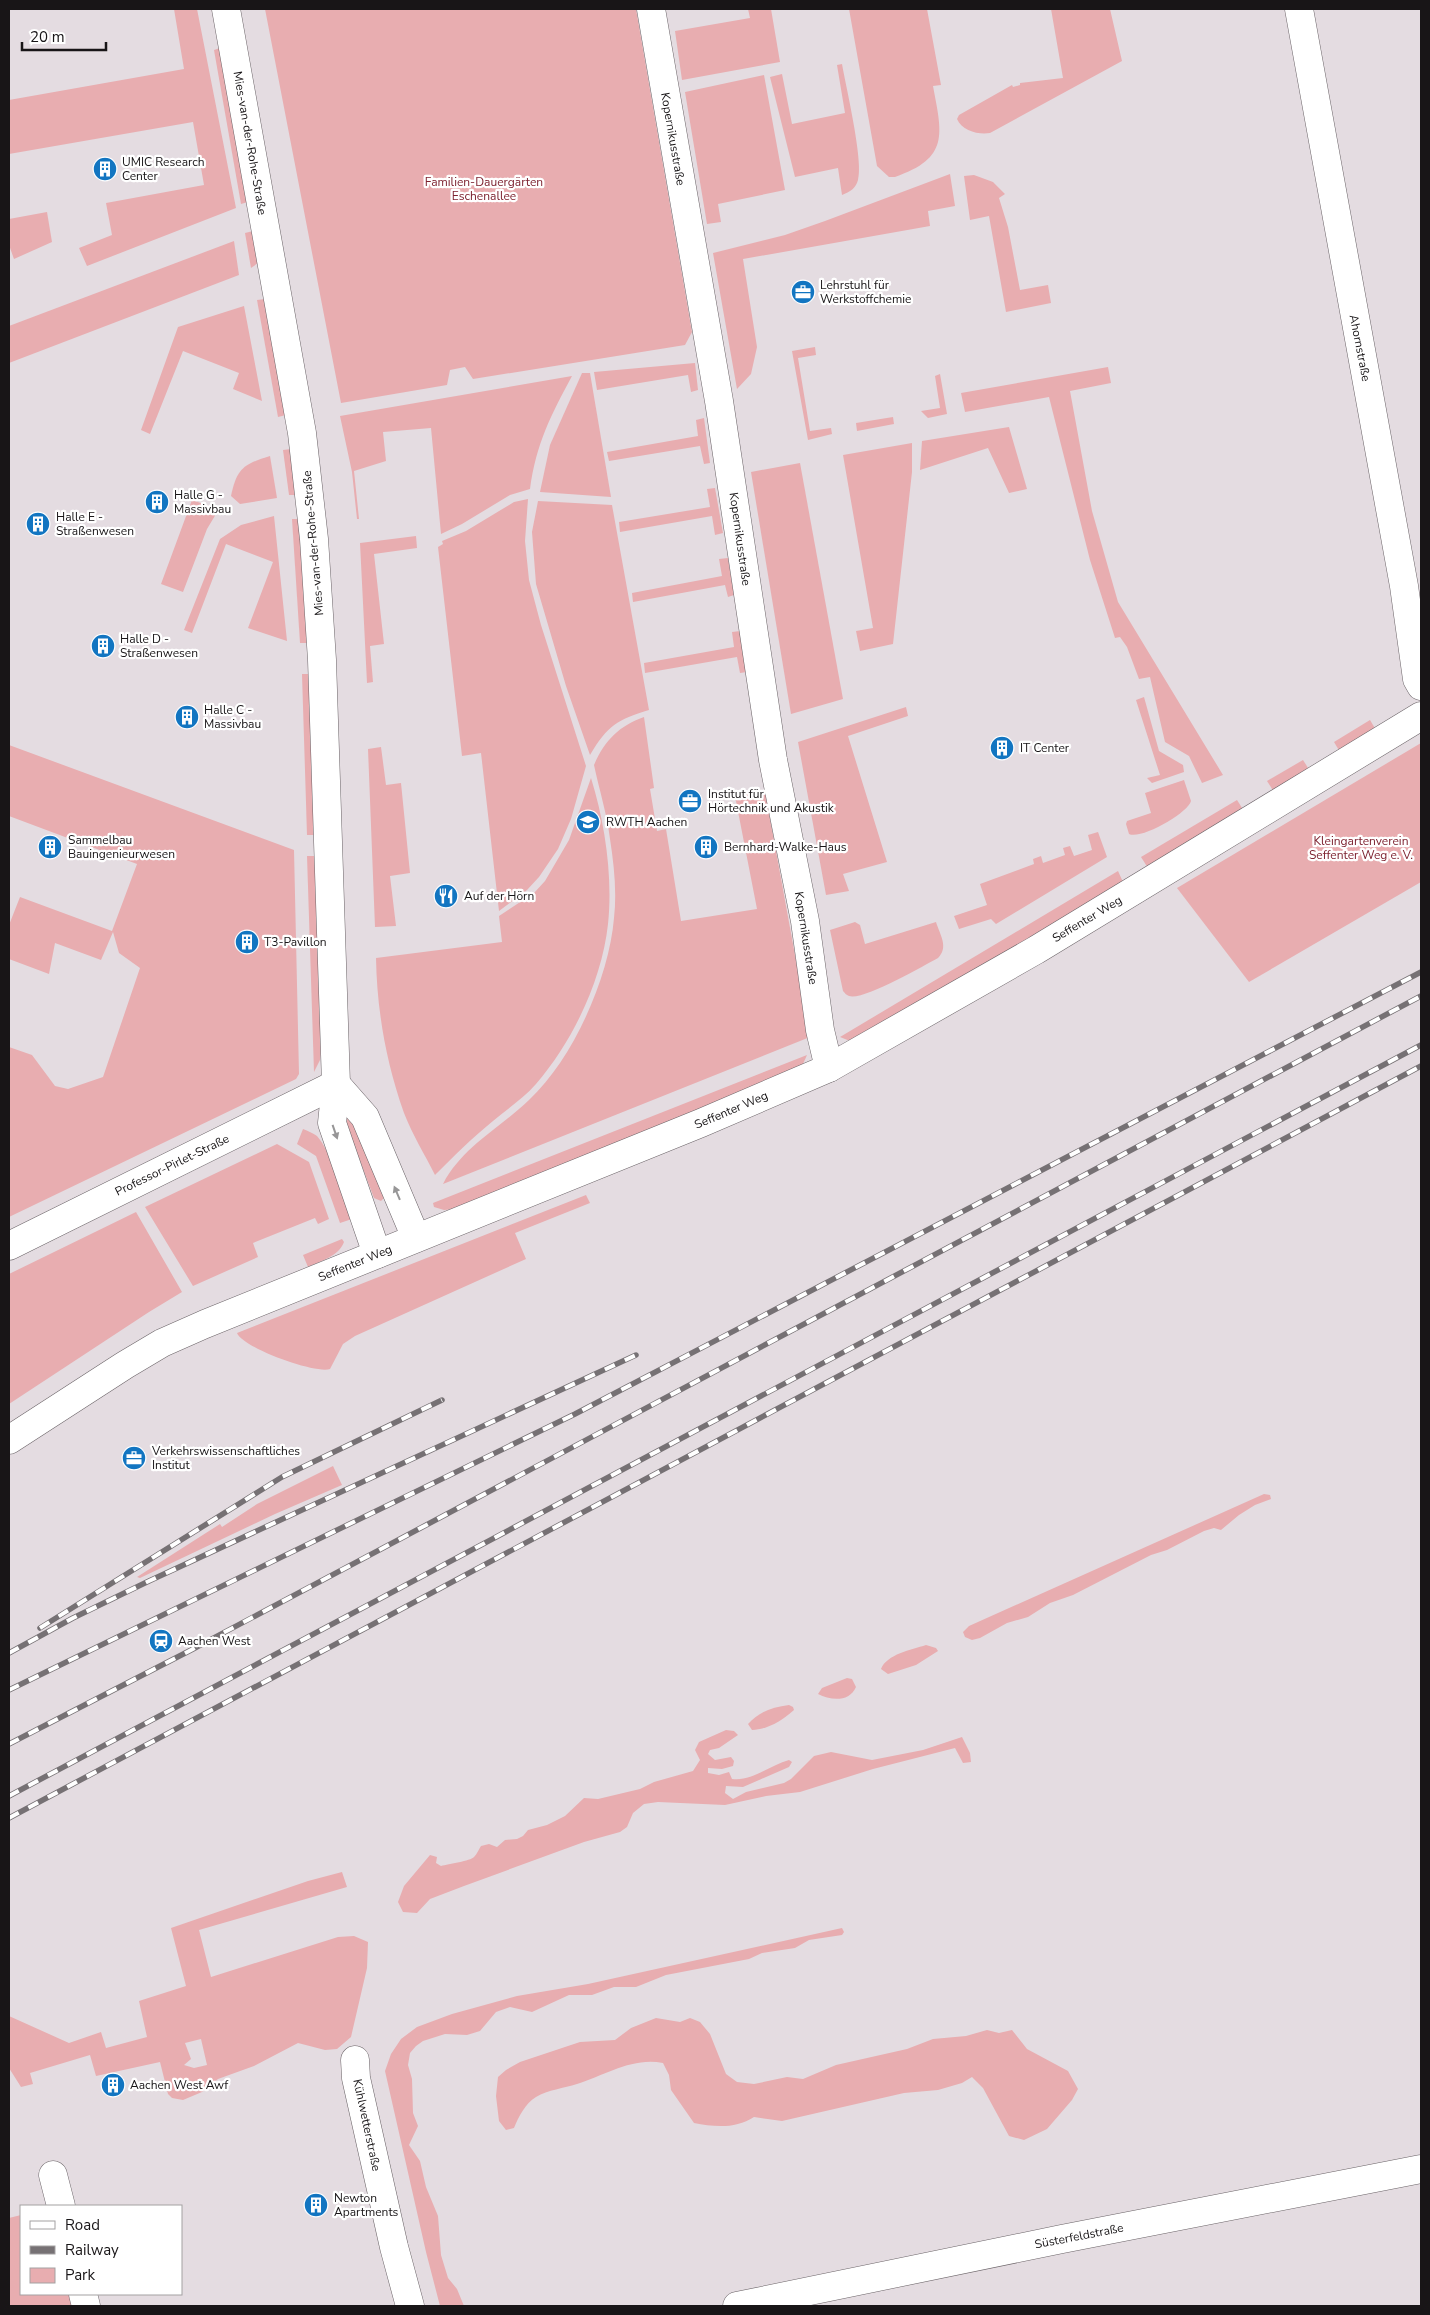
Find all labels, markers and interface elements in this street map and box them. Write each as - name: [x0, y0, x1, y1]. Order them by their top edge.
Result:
- scale bar: [22, 20, 106, 52]
- text: 20 m: [30, 27, 65, 47]
- street label: Mies-van-der-Rohe-Straße: [229, 70, 271, 216]
- street label: Kopernikusstraße: [657, 91, 689, 187]
- place label: UMIC Research Center: [122, 154, 205, 184]
- building icon: UMIC Research Center: [92, 156, 118, 182]
- park label: Familien-Dauergärten Eschenallee: [425, 174, 543, 204]
- place label: Lehrstuhl für Werkstoffchemie: [820, 277, 911, 307]
- office icon: Lehrstuhl für Werkstoffchemie: [790, 279, 816, 305]
- street label: Ahornstraße: [1346, 313, 1374, 383]
- street label: Mies-van-der-Rohe-Straße: [299, 470, 327, 616]
- place label: Halle G - Massivbau: [174, 487, 231, 517]
- building icon: Halle G - Massivbau: [144, 489, 170, 515]
- street label: Kopernikusstraße: [726, 491, 754, 587]
- place label: Halle E - Straßenwesen: [56, 509, 134, 539]
- building icon: Halle E - Straßenwesen: [25, 511, 51, 537]
- place label: Halle D - Straßenwesen: [120, 631, 198, 661]
- building icon: Halle D - Straßenwesen: [90, 633, 116, 659]
- place label: Halle C - Massivbau: [204, 702, 261, 732]
- building icon: Halle C - Massivbau: [174, 704, 200, 730]
- building icon: IT Center: [989, 735, 1015, 761]
- place label: IT Center: [1020, 740, 1070, 756]
- place label: Institut für Hörtechnik und Akustik: [708, 786, 835, 816]
- office icon: Institut für Hörtechnik und Akustik: [677, 788, 703, 814]
- school or university icon: RWTH Aachen: [575, 809, 601, 835]
- place label: RWTH Aachen: [606, 814, 687, 830]
- place label: Sammelbau Bauingenieurwesen: [68, 832, 175, 862]
- park label: Kleingartenverein Seffenter Weg e. V.: [1309, 833, 1413, 863]
- building icon: Sammelbau Bauingenieurwesen: [37, 834, 63, 860]
- building icon: Bernhard-Walke-Haus: [693, 834, 719, 860]
- place label: Bernhard-Walke-Haus: [724, 839, 847, 855]
- restaurant icon: Auf der Hörn: [433, 883, 459, 909]
- place label: Auf der Hörn: [464, 888, 534, 904]
- street label: Kopernikusstraße: [791, 890, 821, 986]
- street label: Seffenter Weg: [1049, 892, 1125, 946]
- building icon: T3-Pavillon: [234, 929, 260, 955]
- place label: T3-Pavillon: [264, 934, 327, 950]
- street label: Seffenter Weg: [692, 1087, 770, 1133]
- one-way arrow: [332, 1125, 339, 1140]
- street label: Professor-Pirlet-Straße: [112, 1130, 232, 1200]
- one-way arrow: [392, 1186, 400, 1200]
- street label: Seffenter Weg: [316, 1241, 394, 1285]
- place label: Verkehrswissenschaftliches Institut: [151, 1443, 300, 1473]
- office icon: Verkehrswissenschaftliches Institut: [121, 1445, 147, 1471]
- station icon: Aachen West: [148, 1628, 174, 1654]
- place label: Aachen West: [178, 1633, 251, 1649]
- building icon: Aachen West Awf: [100, 2072, 126, 2098]
- place label: Aachen West Awf: [130, 2077, 229, 2093]
- street label: Kühlwetterstraße: [349, 2077, 385, 2173]
- place label: Newton Apartments: [334, 2190, 399, 2220]
- building icon: Newton Apartments: [303, 2192, 329, 2218]
- legend: [20, 2205, 182, 2295]
- text: Road: [65, 2215, 100, 2235]
- street label: Süsterfeldstraße: [1033, 2220, 1125, 2252]
- text: Railway: [65, 2240, 119, 2260]
- text: Park: [65, 2265, 95, 2285]

